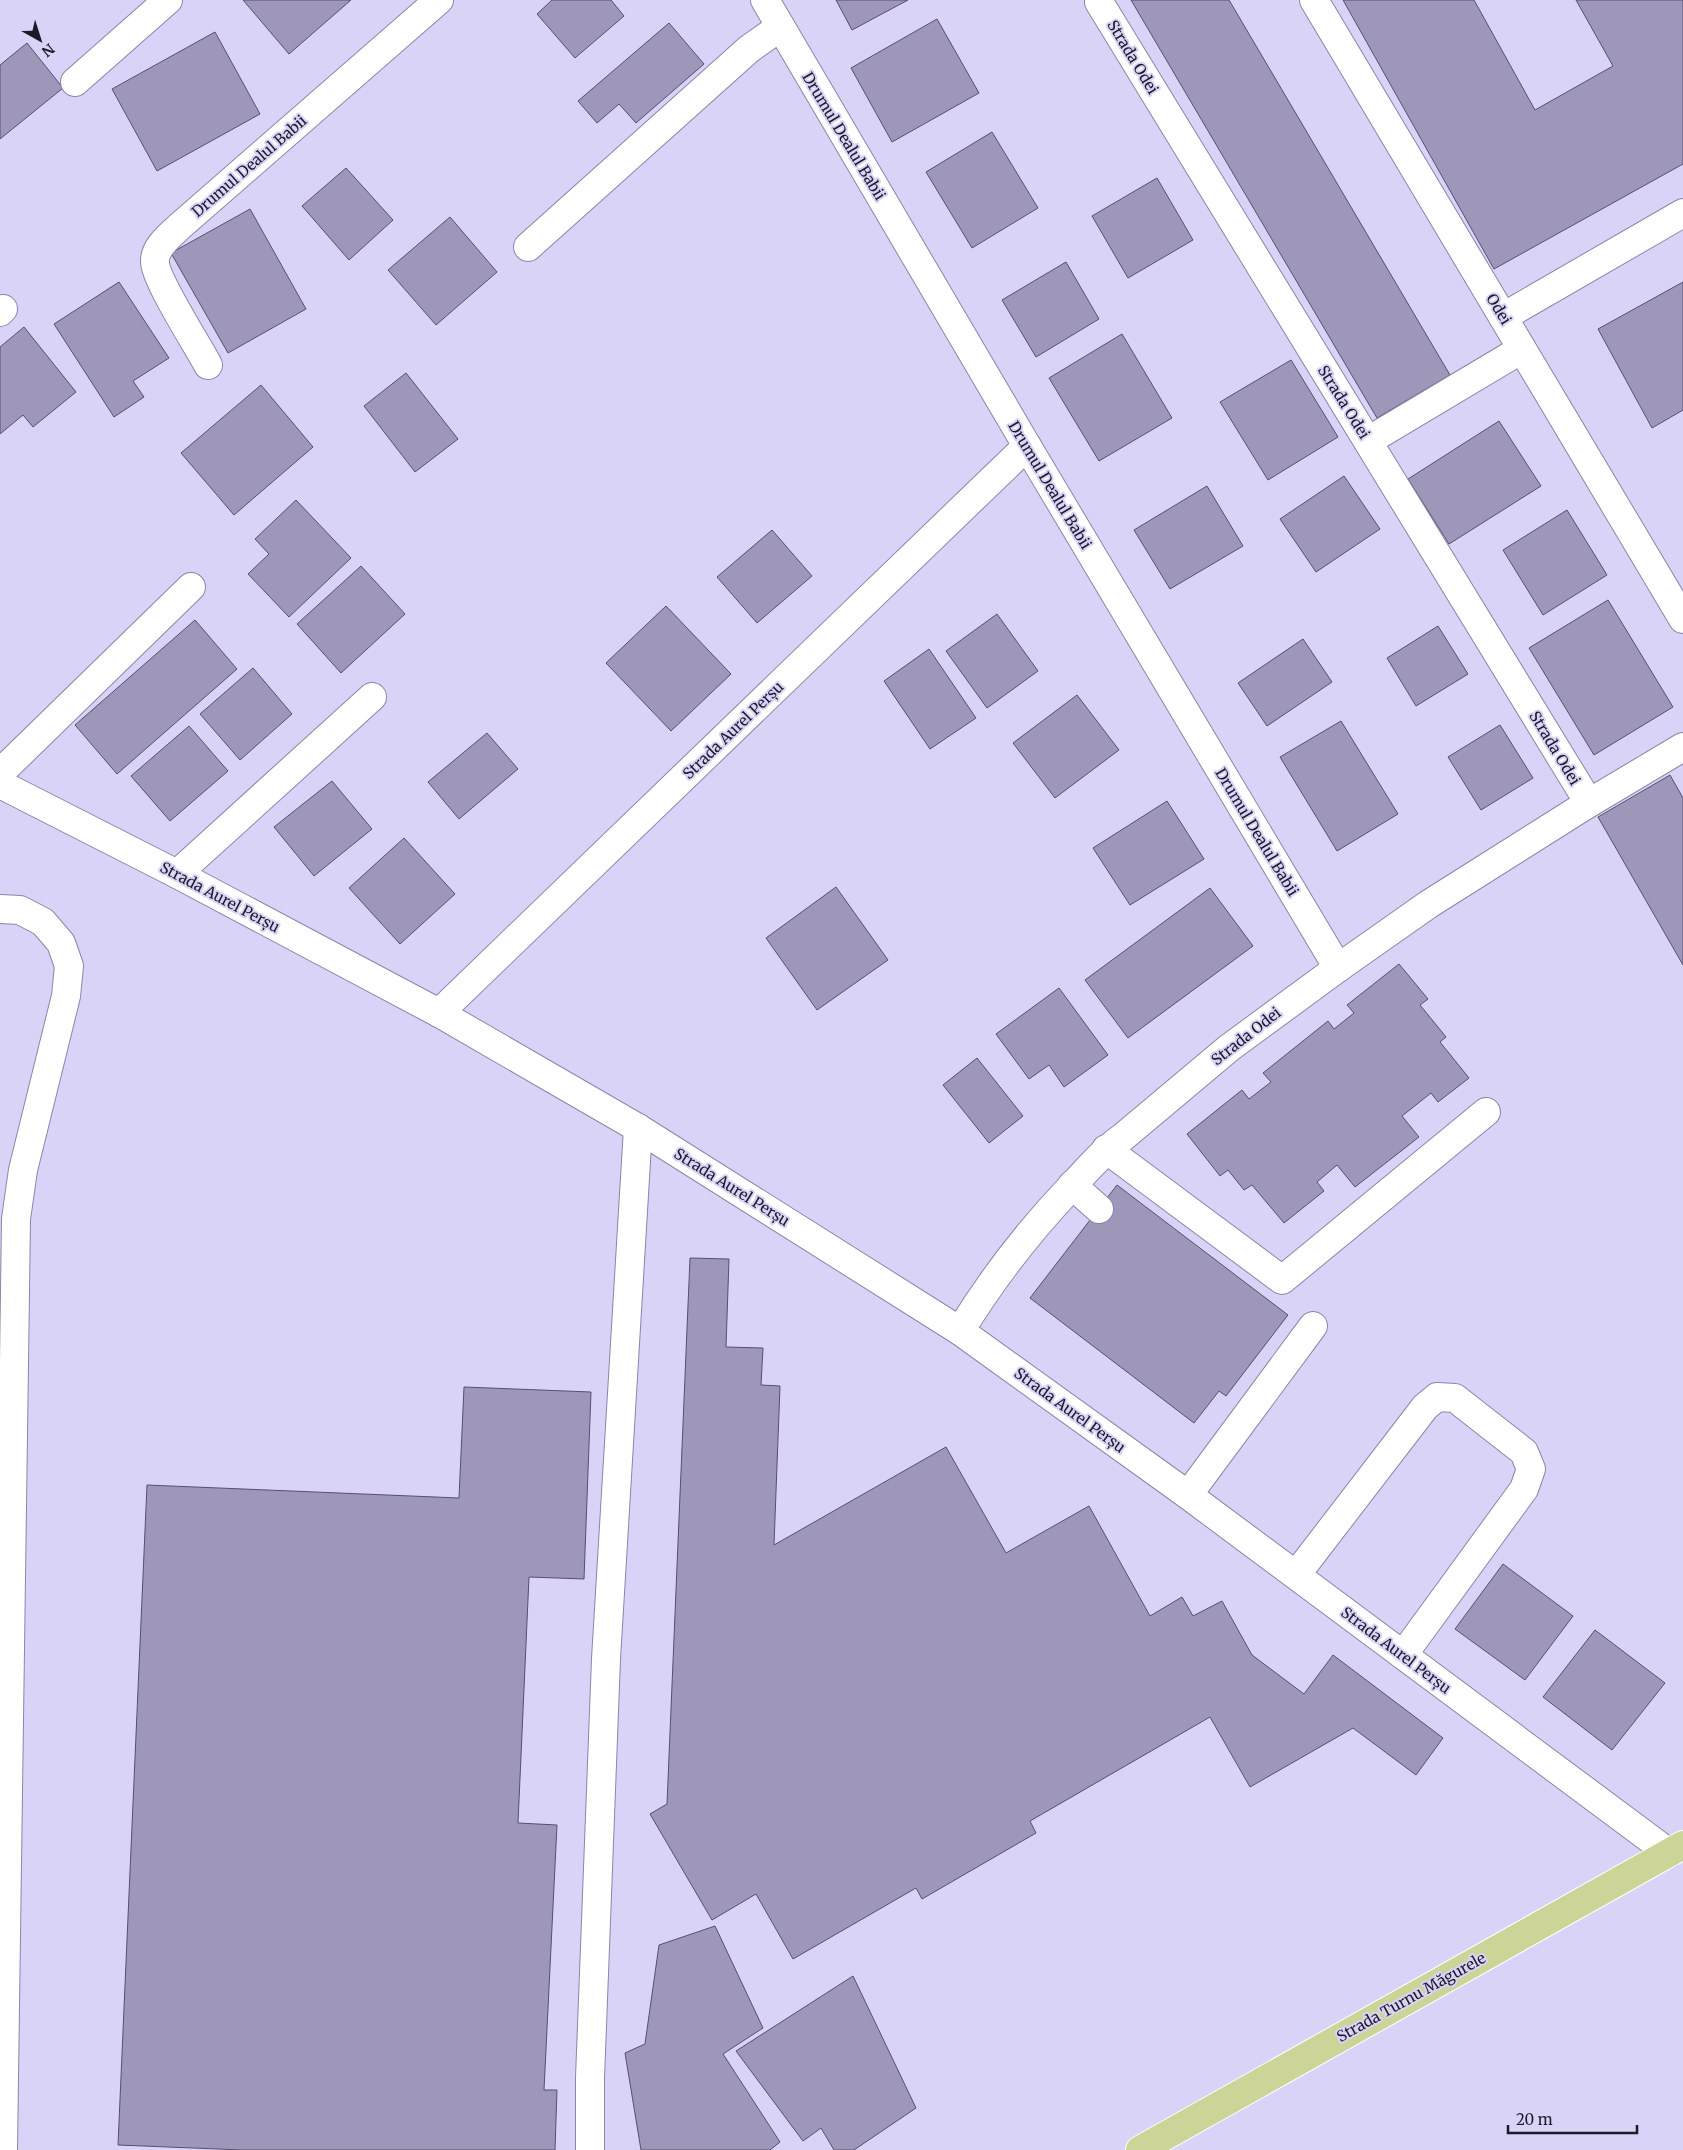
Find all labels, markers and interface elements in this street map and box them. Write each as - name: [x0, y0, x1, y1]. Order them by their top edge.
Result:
- north arrow: [15, 15, 65, 65]
- street label: Strada Odei: [1103, 16, 1163, 98]
- text: N: [38, 40, 58, 61]
- street label: Drumul Dealul Babii: [798, 68, 890, 204]
- street label: Drumul Dealul Babii: [188, 111, 311, 221]
- street label: Odei: [1482, 290, 1516, 328]
- street label: Strada Odei: [1314, 362, 1374, 442]
- street label: Drumul Dealul Babii: [1004, 417, 1096, 553]
- street label: Strada Aurel Perșu: [679, 677, 788, 784]
- street label: Strada Odei: [1525, 707, 1585, 789]
- street label: Drumul Dealul Babii: [1211, 764, 1303, 900]
- street label: Strada Aurel Perșu: [156, 857, 283, 937]
- street label: Strada Odei: [1207, 1003, 1285, 1069]
- street label: Strada Aurel Perșu: [670, 1144, 793, 1231]
- street label: Strada Aurel Perșu: [1010, 1363, 1129, 1457]
- street label: Strada Aurel Perșu: [1337, 1602, 1455, 1698]
- street label: Strada Turnu Măgurele: [1333, 1948, 1489, 2046]
- scale bar: [1508, 2102, 1637, 2134]
- text: 20 m: [1516, 2110, 1553, 2129]

